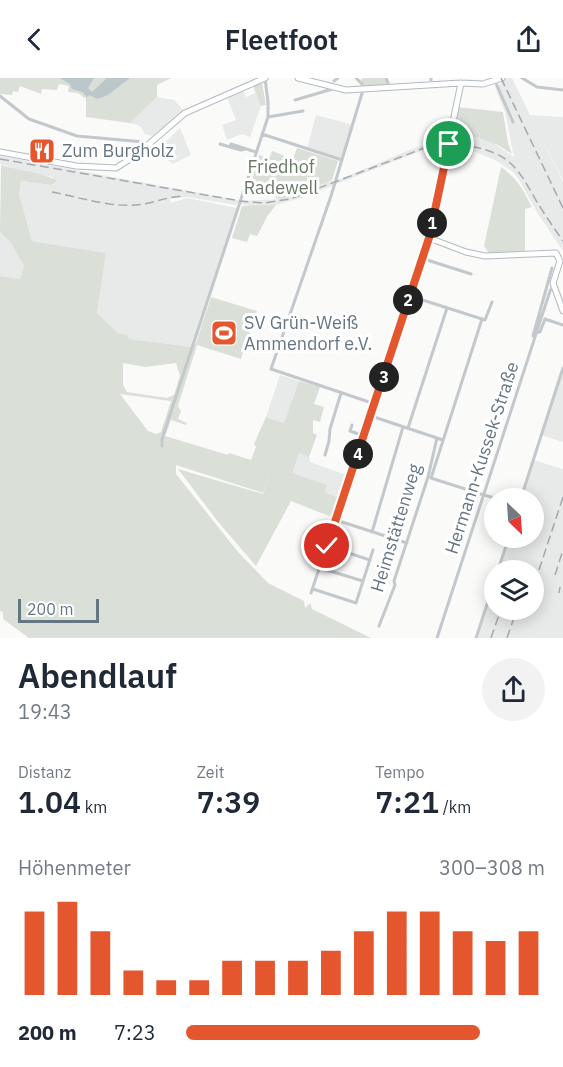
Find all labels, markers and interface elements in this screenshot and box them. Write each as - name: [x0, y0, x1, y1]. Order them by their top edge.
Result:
- text: Fleetfoot: [225, 22, 338, 57]
- icon: back: [18, 23, 51, 56]
- icon: share: [512, 23, 545, 56]
- pin: [423, 118, 474, 169]
- icon: arrive: [432, 127, 465, 160]
- restaurant icon: Zum Burgholz: [27, 136, 57, 166]
- place label: Zum Burgholz: [62, 139, 174, 162]
- park label: Friedhof Radewell: [244, 155, 318, 199]
- pin: 1: [417, 208, 447, 238]
- text: 1: [427, 213, 437, 233]
- pin: 2: [393, 285, 423, 315]
- text: 2: [403, 290, 413, 310]
- place label: SV Grün-Weiß Ammendorf e.V.: [244, 311, 372, 355]
- sports icon: SV Grün-Weiß Ammendorf e.V.: [209, 318, 239, 348]
- street label: Hermann-Kussek-Straße: [440, 359, 524, 557]
- pin: 3: [369, 362, 399, 392]
- text: 3: [379, 367, 389, 387]
- pin: 4: [343, 439, 373, 469]
- text: 4: [353, 444, 363, 464]
- street label: Heimstättenweg: [365, 460, 426, 595]
- north arrow: [484, 488, 544, 548]
- map controls: [484, 488, 544, 620]
- pin: [301, 520, 352, 571]
- icon: check: [310, 529, 343, 562]
- button: layers: [484, 560, 544, 620]
- scale bar: [18, 596, 99, 624]
- text: 200 m: [27, 599, 74, 619]
- text: Abendlauf: [18, 654, 177, 697]
- button: share: [482, 658, 545, 721]
- text: 19:43: [18, 698, 72, 725]
- text: Distanz: [18, 762, 71, 782]
- text: Zeit: [197, 762, 224, 782]
- text: Tempo: [375, 762, 424, 782]
- text: 1.04: [18, 782, 81, 821]
- text: 7:39: [197, 782, 260, 821]
- text: 7:21: [375, 782, 439, 821]
- text: km: [81, 797, 107, 817]
- text: /km: [439, 797, 471, 817]
- text: Höhenmeter: [18, 854, 131, 881]
- text: 300–308 m: [439, 854, 545, 881]
- text: 200 m: [18, 1019, 77, 1046]
- text: 7:23: [114, 1019, 156, 1046]

